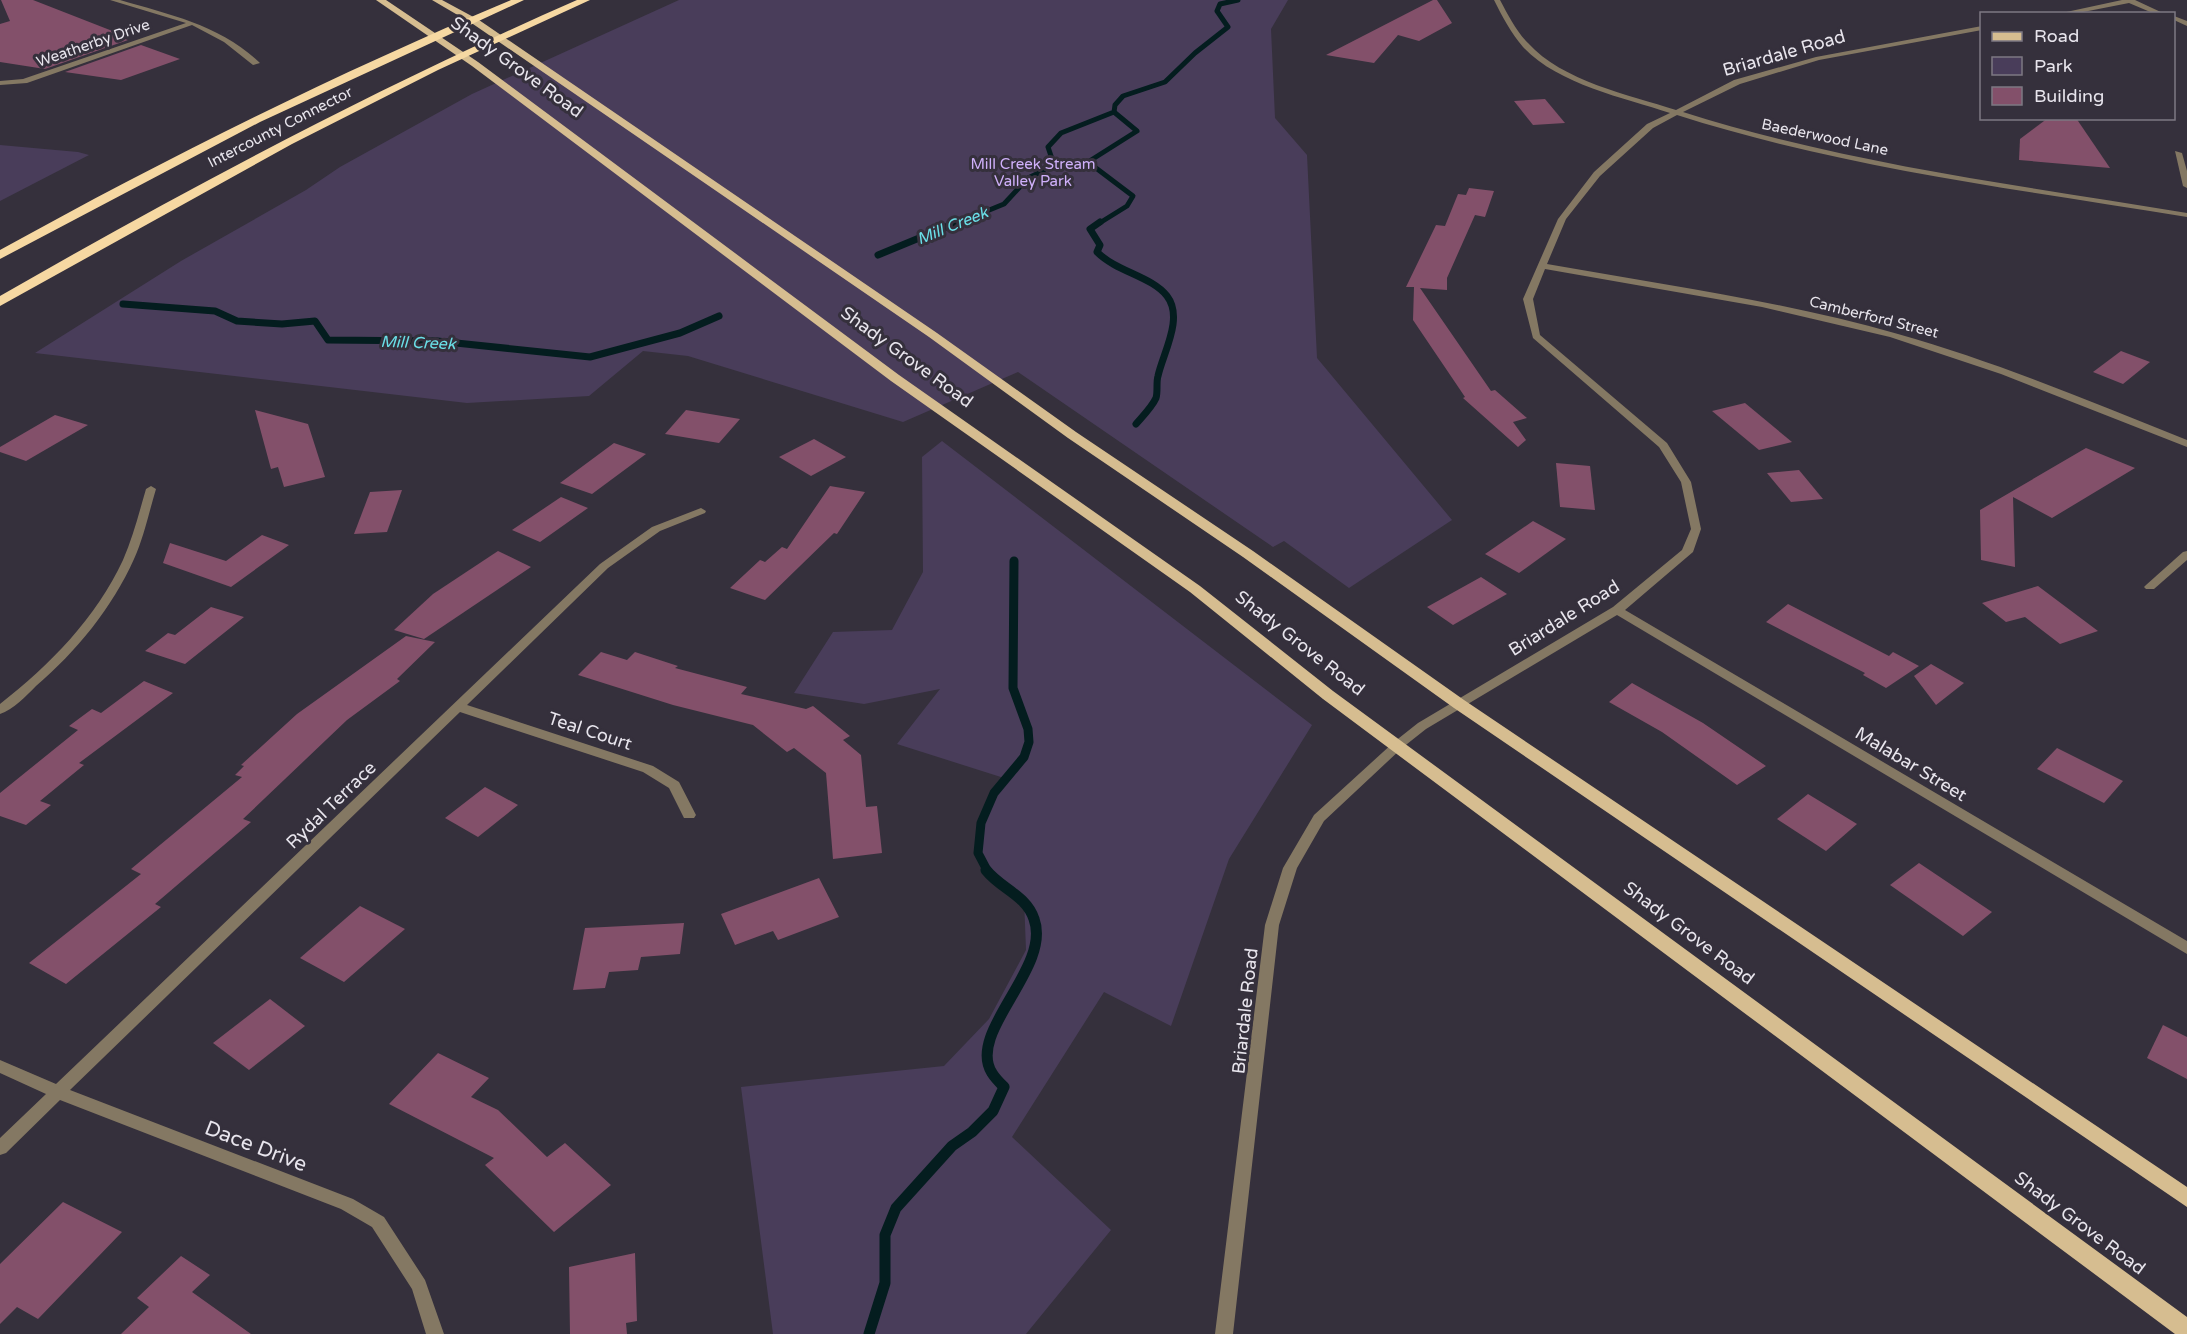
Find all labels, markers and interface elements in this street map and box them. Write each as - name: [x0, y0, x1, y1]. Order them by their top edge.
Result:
- street label: Shady Grove Road: [446, 12, 588, 122]
- legend: [1980, 12, 2175, 120]
- street label: Weatherby Drive: [34, 15, 152, 71]
- street label: Briardale Road: [1720, 25, 1848, 81]
- text: Road: [2034, 25, 2079, 47]
- text: Park: [2034, 55, 2073, 77]
- street label: Intercounty Connector: [205, 83, 356, 171]
- text: Building: [2034, 85, 2104, 107]
- street label: Baederwood Lane: [1760, 115, 1890, 159]
- park label: Mill Creek Stream Valley Park: [970, 155, 1096, 190]
- water label: Mill Creek: [914, 202, 992, 249]
- street label: Camberford Street: [1808, 292, 1941, 342]
- street label: Shady Grove Road: [836, 302, 978, 412]
- water label: Mill Creek: [380, 332, 457, 354]
- street label: Briardale Road: [1505, 575, 1623, 661]
- street label: Shady Grove Road: [1231, 586, 1369, 700]
- street label: Teal Court: [545, 707, 635, 755]
- street label: Malabar Street: [1851, 722, 1971, 806]
- street label: Rydal Terrace: [281, 757, 381, 853]
- street label: Shady Grove Road: [1619, 877, 1759, 989]
- street label: Briardale Road: [1227, 947, 1263, 1075]
- street label: Dace Drive: [201, 1116, 311, 1177]
- street label: Shady Grove Road: [2010, 1167, 2150, 1279]

